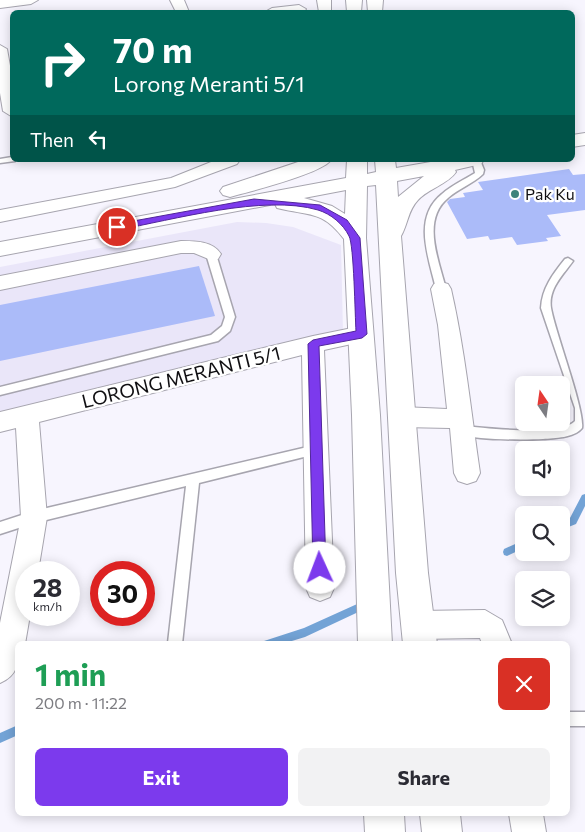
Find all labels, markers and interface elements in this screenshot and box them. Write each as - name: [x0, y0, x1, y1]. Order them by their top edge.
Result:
- text: 70 m: [113, 27, 193, 70]
- icon: right: [30, 30, 95, 95]
- text: Lorong Meranti 5/1: [113, 70, 305, 97]
- icon: left: [84, 125, 112, 153]
- text: Then: [30, 128, 74, 151]
- place label: Pak Ku: [525, 184, 575, 203]
- marker: Pak Ku: [509, 188, 521, 200]
- pin: [96, 206, 138, 248]
- icon: arrive: [103, 213, 131, 241]
- street label: LORONG MERANTI 5/1: [79, 341, 283, 412]
- north arrow: [515, 376, 570, 431]
- map controls: [515, 376, 570, 626]
- button: sound: [515, 441, 570, 496]
- button: search: [515, 506, 570, 561]
- position arrow: [293, 541, 345, 593]
- speed limit sign: 30: [90, 561, 155, 626]
- button: layers: [515, 571, 570, 626]
- text: 28: [33, 572, 62, 602]
- text: km/h: [33, 599, 62, 613]
- text: 1 min: [35, 655, 106, 692]
- button: close: [498, 658, 550, 710]
- text: 200 m · 11:22: [35, 693, 127, 712]
- button: Exit: [35, 748, 288, 806]
- button: Share: [298, 748, 550, 806]

